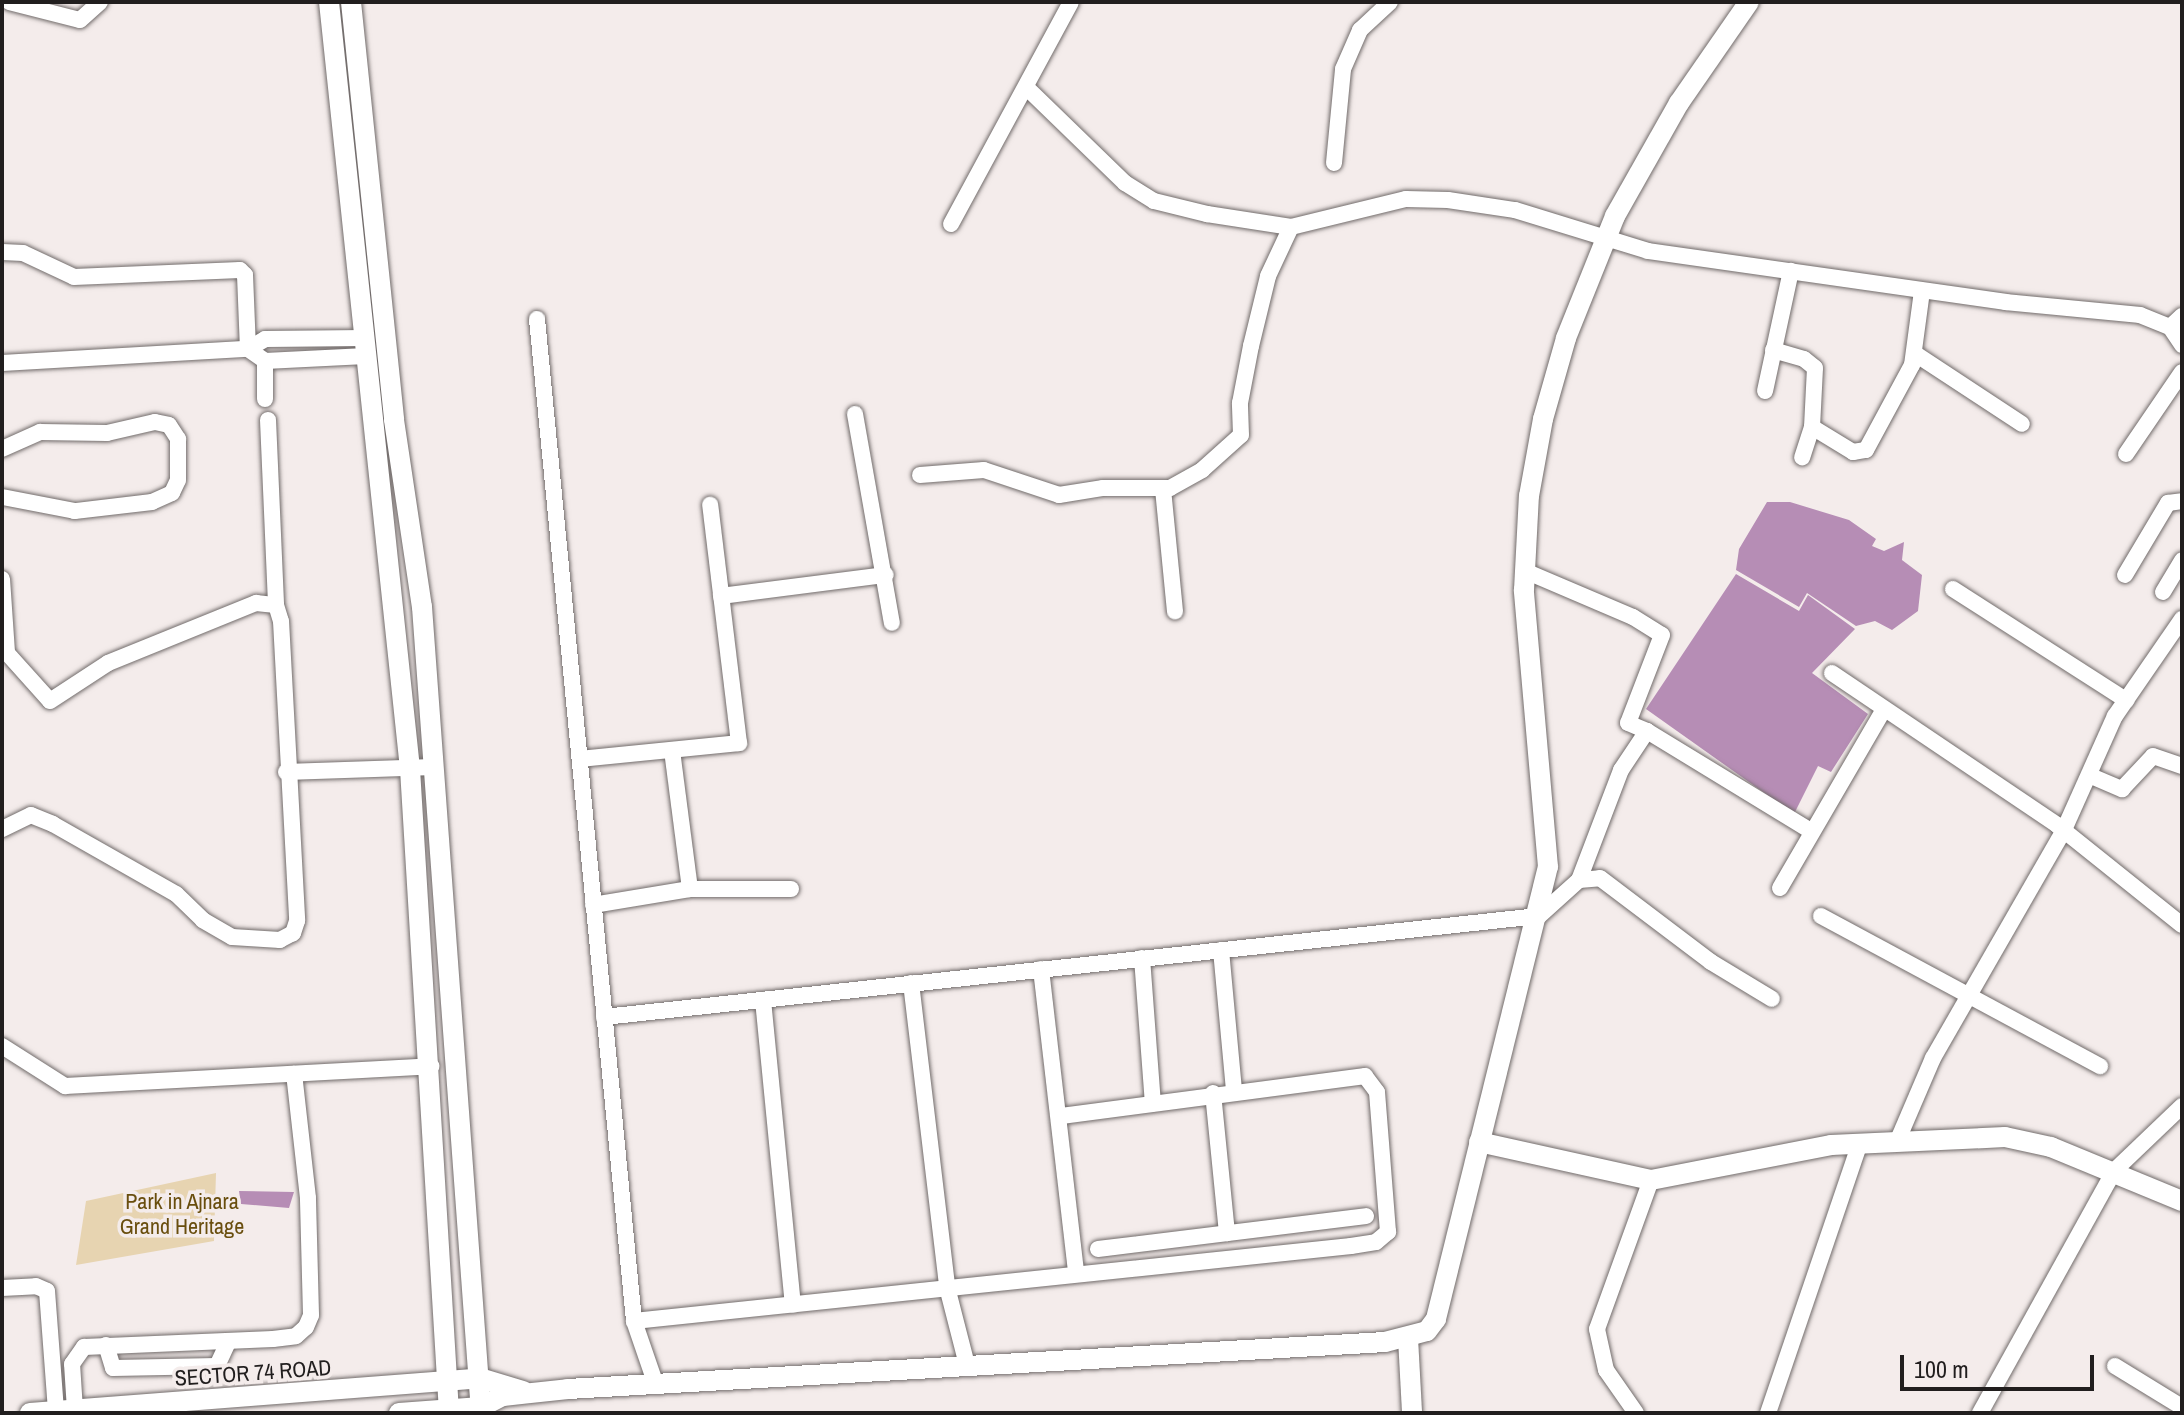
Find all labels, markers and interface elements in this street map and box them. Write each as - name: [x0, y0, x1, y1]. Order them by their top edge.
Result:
- park label: Park in Ajnara Grand Heritage: [120, 1188, 244, 1240]
- scale bar: [1904, 1339, 2098, 1389]
- text: 100 m: [1914, 1353, 1969, 1385]
- street label: SECTOR 74 ROAD: [174, 1354, 332, 1392]

